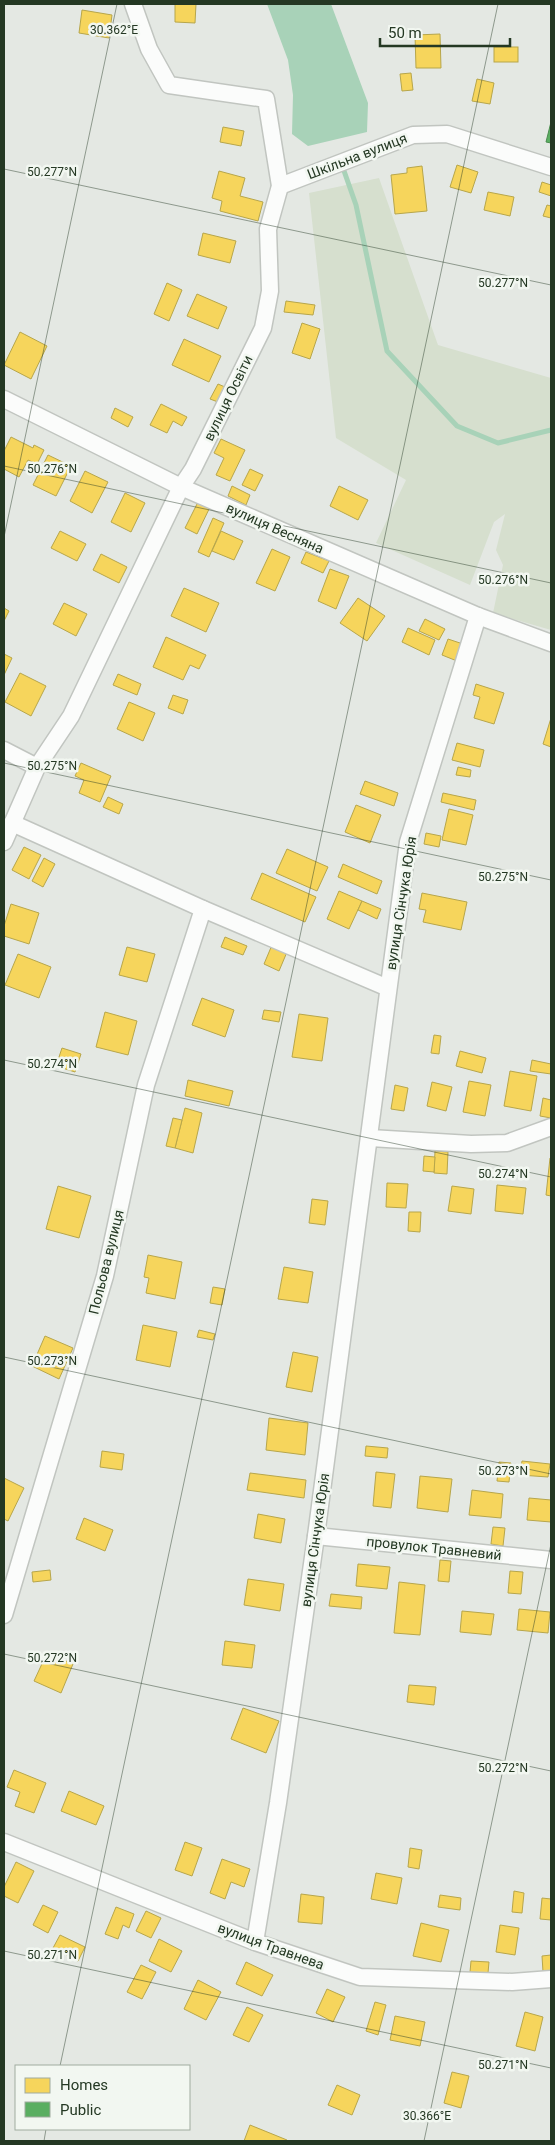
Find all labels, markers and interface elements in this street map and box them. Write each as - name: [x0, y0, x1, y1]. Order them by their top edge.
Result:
- scale bar: [380, 15, 510, 47]
- text: 30.362°E: [90, 23, 138, 37]
- text: 50 m: [388, 24, 422, 42]
- street label: Шкільна вулиця: [305, 130, 409, 182]
- text: 50.277°N: [27, 165, 77, 179]
- text: 50.277°N: [478, 276, 528, 290]
- street label: вулиця Освіти: [200, 353, 256, 443]
- text: 50.276°N: [27, 462, 77, 476]
- street label: вулиця Весняна: [224, 499, 326, 557]
- text: 50.276°N: [478, 573, 528, 587]
- text: 50.275°N: [27, 759, 77, 773]
- street label: вулиця Сінчука Юрія: [383, 835, 419, 971]
- text: 50.275°N: [478, 870, 528, 884]
- text: 50.274°N: [27, 1057, 77, 1071]
- text: 50.274°N: [478, 1167, 528, 1181]
- street label: Польова вулиця: [85, 1208, 127, 1316]
- text: 50.273°N: [27, 1354, 77, 1368]
- text: 50.273°N: [478, 1464, 528, 1478]
- street label: вулиця Сінчука Юрія: [298, 1472, 332, 1608]
- street label: провулок Травневий: [366, 1533, 502, 1563]
- text: 50.272°N: [27, 1651, 77, 1665]
- text: 50.272°N: [478, 1761, 528, 1775]
- street label: вулиця Травнева: [216, 1919, 326, 1973]
- text: 50.271°N: [27, 1948, 77, 1962]
- text: 50.271°N: [478, 2058, 528, 2072]
- legend: [15, 2065, 190, 2130]
- text: Homes: [60, 2076, 108, 2094]
- text: Public: [60, 2101, 101, 2119]
- text: 30.366°E: [403, 2109, 451, 2123]

